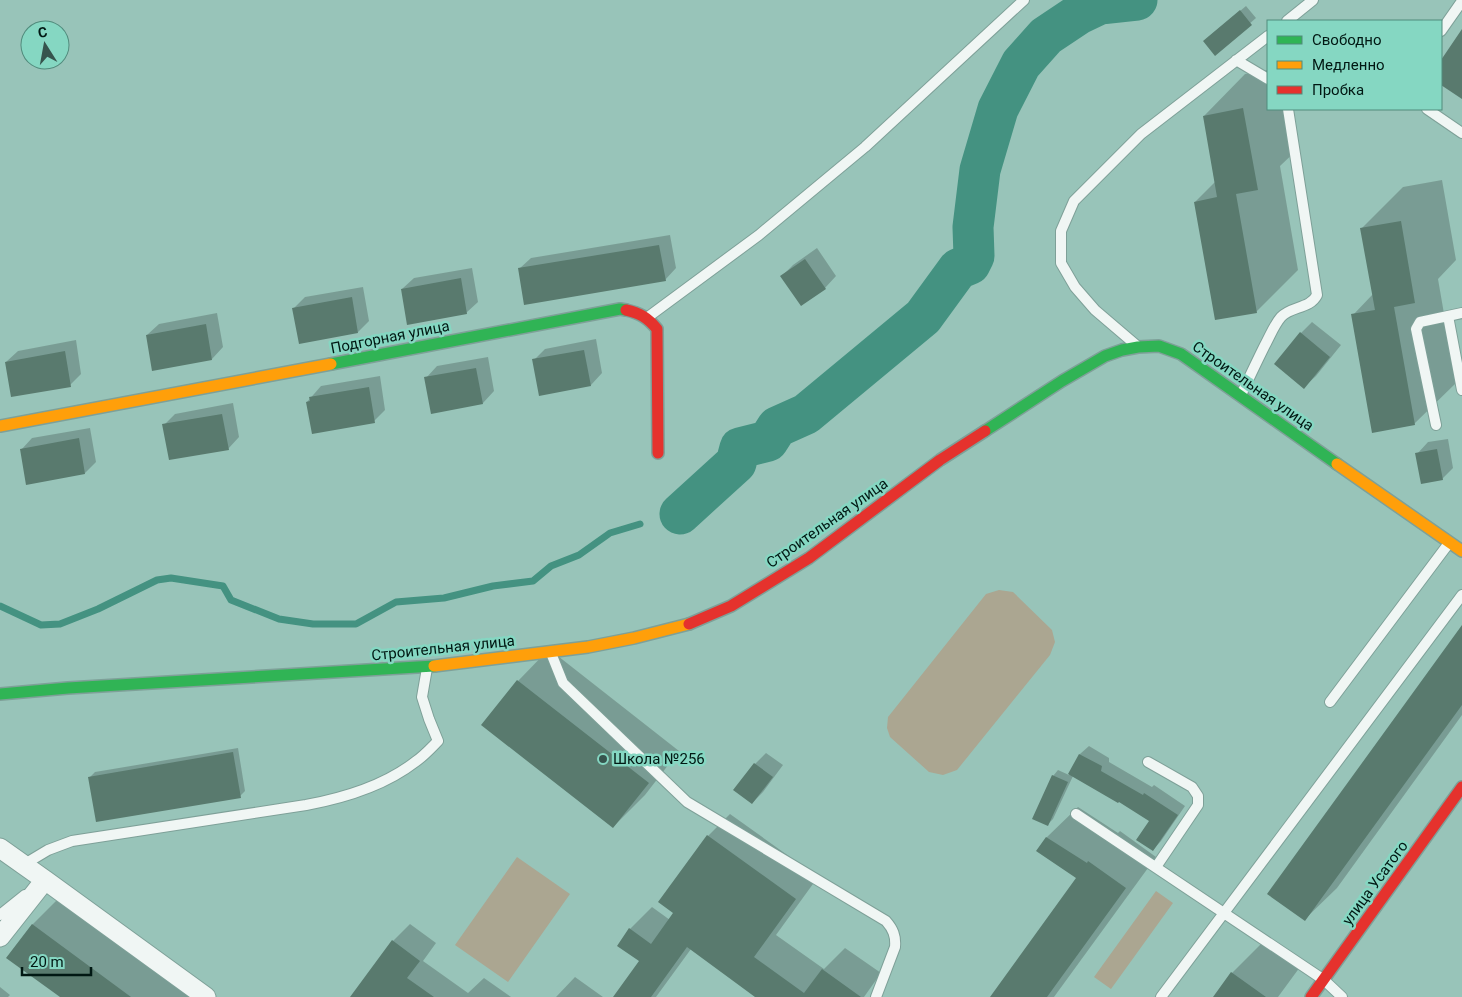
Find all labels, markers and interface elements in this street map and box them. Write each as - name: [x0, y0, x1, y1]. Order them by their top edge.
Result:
- north arrow: [20, 20, 70, 70]
- legend: [1267, 20, 1442, 110]
- text: С: [36, 24, 49, 41]
- text: Свободно: [1312, 31, 1381, 49]
- text: Медленно: [1312, 56, 1385, 74]
- text: Пробка: [1312, 81, 1364, 99]
- street label: Подгорная улица: [329, 317, 451, 357]
- street label: Строительная улица: [1189, 337, 1317, 435]
- street label: Строительная улица: [763, 474, 891, 572]
- street label: Строительная улица: [370, 632, 516, 664]
- place label: Школа №256: [613, 750, 705, 768]
- marker: Школа №256: [597, 753, 609, 765]
- street label: улица Усатого: [1338, 837, 1412, 929]
- scale bar: [22, 944, 91, 976]
- text: 20 m: [30, 953, 64, 971]

